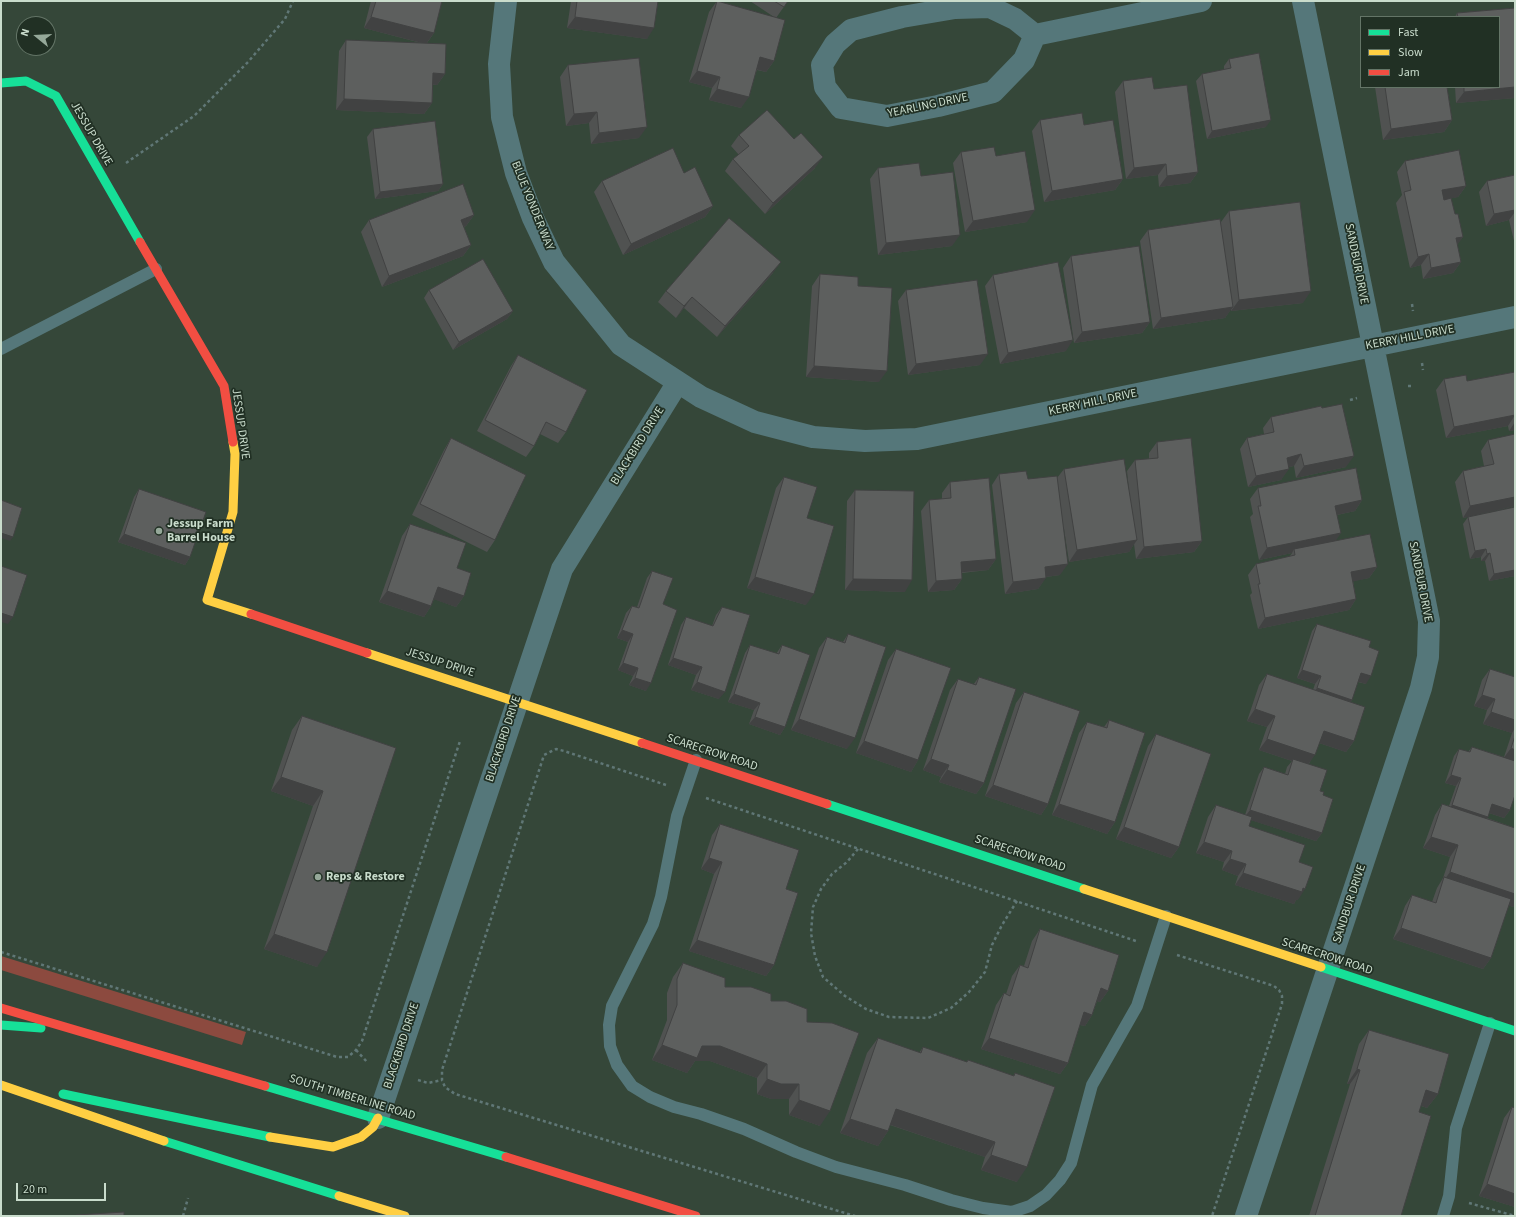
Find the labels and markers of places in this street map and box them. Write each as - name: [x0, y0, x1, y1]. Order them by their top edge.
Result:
- place label: Jessup Farm Barrel House: [167, 517, 235, 545]
- marker: Jessup Farm Barrel House: [154, 526, 164, 536]
- place label: Reps & Restore: [326, 870, 405, 884]
- marker: Reps & Restore: [313, 872, 323, 882]

